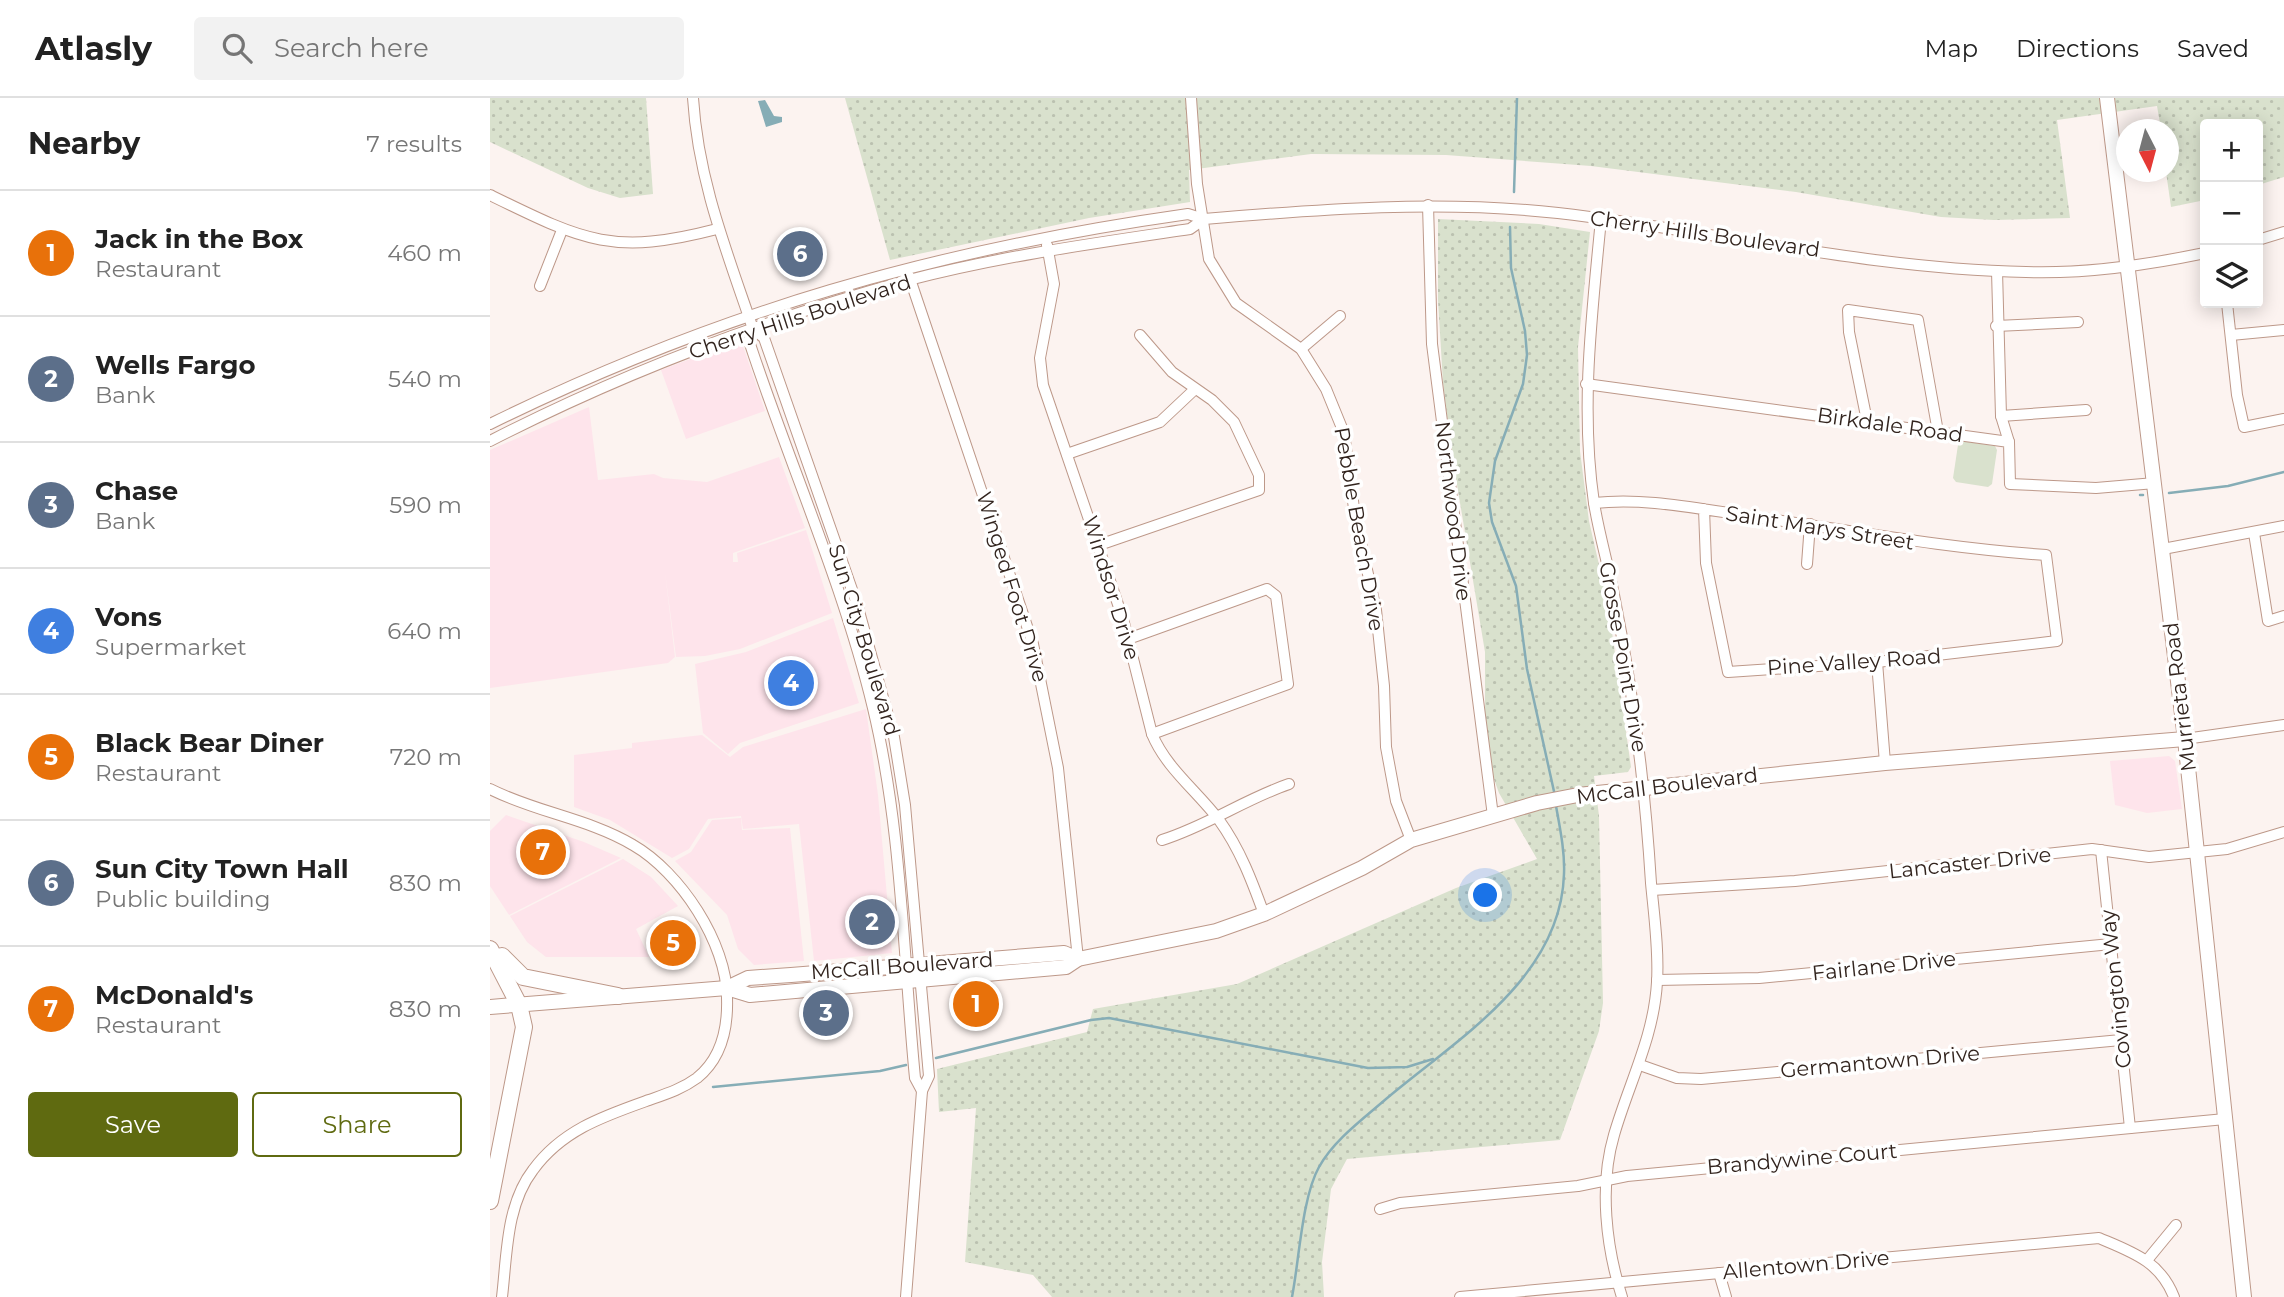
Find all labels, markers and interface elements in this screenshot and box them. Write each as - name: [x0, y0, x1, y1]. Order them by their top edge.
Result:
- search box: [194, 17, 684, 80]
- text: Atlasly: [35, 28, 152, 68]
- icon: search: [218, 29, 256, 67]
- text: Search here: [274, 32, 429, 64]
- text: Map: [1925, 34, 1978, 63]
- text: Directions: [2016, 34, 2139, 63]
- text: Saved: [2177, 34, 2249, 63]
- north arrow: [2116, 119, 2179, 182]
- map controls: [2200, 119, 2263, 308]
- button: +: [2200, 119, 2263, 182]
- text: Nearby: [28, 125, 140, 162]
- text: 7 results: [366, 130, 462, 158]
- button: −: [2200, 182, 2263, 245]
- street label: Cherry Hills Boulevard: [1588, 205, 1822, 262]
- text: Jack in the Box: [95, 223, 303, 255]
- pin: 6: [777, 228, 823, 280]
- text: 1: [46, 239, 56, 267]
- text: 460 m: [387, 239, 462, 267]
- button: layers: [2200, 245, 2263, 308]
- text: Restaurant: [95, 255, 221, 283]
- street label: Cherry Hills Boulevard: [686, 269, 914, 364]
- text: Wells Fargo: [95, 349, 256, 381]
- text: 2: [44, 365, 58, 393]
- text: 540 m: [388, 365, 462, 393]
- text: Bank: [95, 381, 155, 409]
- street label: Birkdale Road: [1815, 402, 1965, 447]
- street label: Northwood Drive: [1430, 420, 1477, 602]
- street label: Pebble Beach Drive: [1329, 425, 1390, 633]
- text: Chase: [95, 475, 178, 507]
- street label: Winged Foot Drive: [972, 489, 1053, 685]
- text: 3: [44, 491, 58, 519]
- text: 590 m: [389, 491, 462, 519]
- street label: Saint Marys Street: [1724, 500, 1916, 555]
- text: Bank: [95, 507, 155, 535]
- street label: Windsor Drive: [1078, 513, 1145, 663]
- street label: Sun City Boulevard: [823, 541, 905, 739]
- street label: Grosse Point Drive: [1594, 560, 1653, 754]
- text: Vons: [95, 601, 162, 633]
- text: 4: [43, 617, 59, 645]
- text: 640 m: [387, 617, 462, 645]
- street label: Murrieta Road: [2158, 621, 2201, 773]
- text: Supermarket: [95, 633, 247, 661]
- street label: Pine Valley Road: [1766, 643, 1942, 680]
- pin: 4: [768, 657, 814, 709]
- text: Black Bear Diner: [95, 727, 324, 759]
- text: 5: [44, 743, 58, 771]
- text: 720 m: [390, 743, 462, 771]
- text: Restaurant: [95, 759, 221, 787]
- street label: McCall Boulevard: [1575, 762, 1759, 809]
- pin: 7: [520, 826, 566, 878]
- street label: Lancaster Drive: [1888, 842, 2052, 883]
- text: Sun City Town Hall: [95, 853, 349, 885]
- text: 6: [44, 869, 58, 897]
- text: 830 m: [389, 869, 462, 897]
- your location: [1468, 878, 1502, 912]
- text: Public building: [95, 885, 270, 913]
- pin: 2: [849, 896, 895, 948]
- street label: Covington Way: [2095, 908, 2136, 1070]
- pin: 5: [650, 917, 696, 969]
- street label: Fairlane Drive: [1811, 946, 1957, 985]
- street label: McCall Boulevard: [810, 947, 994, 984]
- pin: 1: [953, 978, 999, 1030]
- text: McDonald's: [95, 979, 253, 1011]
- pin: 3: [803, 987, 849, 1039]
- text: 7: [44, 995, 58, 1023]
- text: 830 m: [389, 995, 462, 1023]
- text: Restaurant: [95, 1011, 221, 1039]
- street label: Germantown Drive: [1779, 1040, 1981, 1083]
- button: Save: [28, 1092, 238, 1157]
- button: Share: [252, 1092, 462, 1157]
- street label: Brandywine Court: [1706, 1138, 1898, 1179]
- street label: Allentown Drive: [1721, 1245, 1890, 1284]

